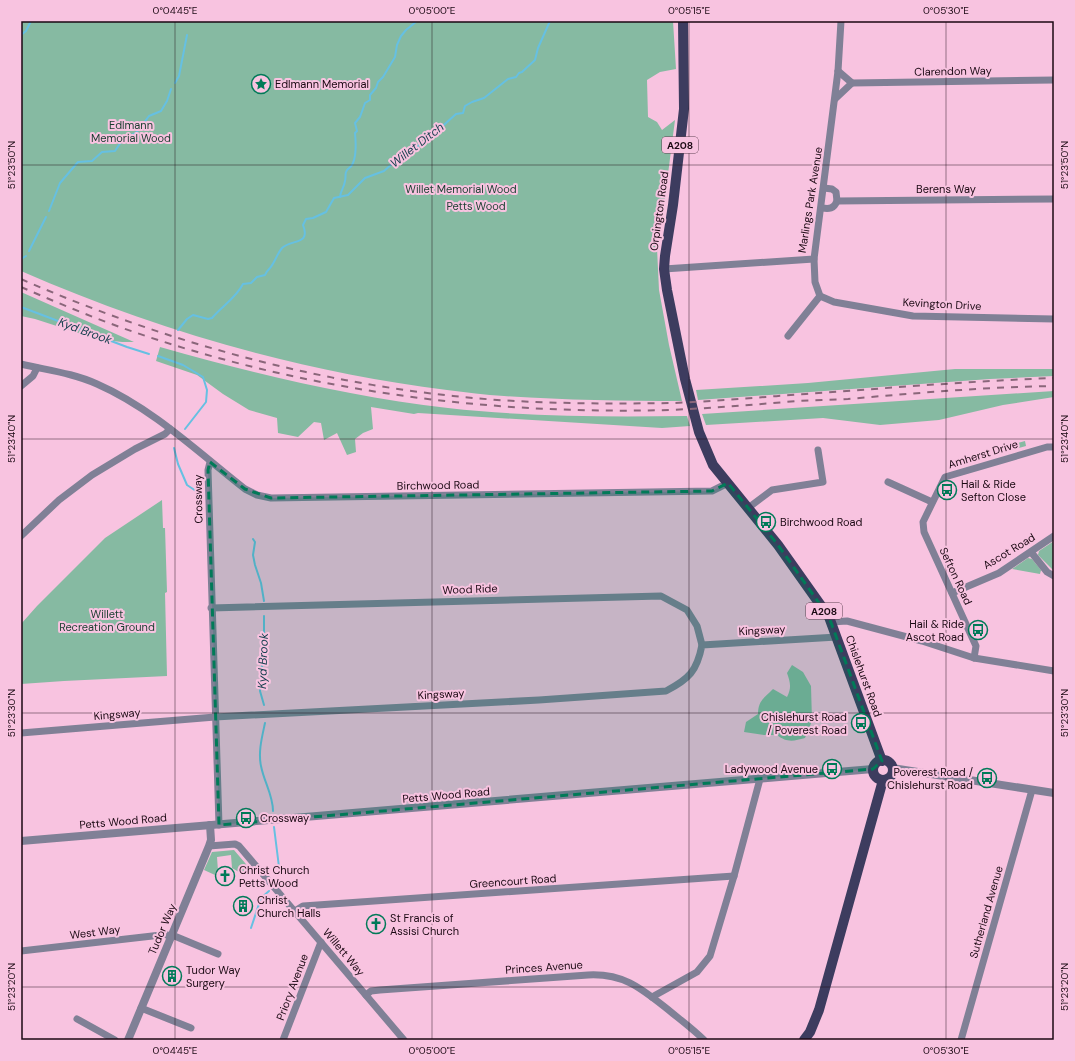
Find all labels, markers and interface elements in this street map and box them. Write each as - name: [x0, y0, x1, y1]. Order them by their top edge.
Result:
- text: 0°04'45"E: [153, 4, 198, 17]
- text: 0°05'00"E: [409, 4, 456, 17]
- text: 0°05'15"E: [668, 4, 710, 17]
- text: 0°05'30"E: [923, 4, 969, 17]
- street label: Clarendon Way: [914, 63, 992, 79]
- place icon: Edlmann Memorial: [250, 73, 272, 95]
- place label: Edlmann Memorial: [275, 77, 369, 91]
- park label: Edlmann Memorial Wood: [91, 118, 171, 145]
- water label: Willet Ditch: [387, 119, 447, 171]
- road number: A208: [662, 137, 698, 153]
- text: 51°23'50"N: [5, 141, 18, 189]
- text: 51°23'50"N: [1058, 141, 1071, 189]
- street label: Marlings Park Avenue: [795, 146, 825, 254]
- street label: Orpington Road: [646, 170, 672, 252]
- park label: Willet Memorial Wood: [405, 182, 517, 196]
- street label: Berens Way: [916, 182, 976, 196]
- park label: Petts Wood: [446, 199, 506, 213]
- street label: Kevington Drive: [902, 295, 982, 313]
- water label: Kyd Brook: [56, 314, 115, 348]
- text: 51°23'40"N: [5, 415, 18, 463]
- text: 51°23'40"N: [1058, 415, 1071, 463]
- street label: Amherst Drive: [946, 437, 1020, 471]
- street label: Crossway: [191, 474, 205, 524]
- street label: Birchwood Road: [397, 477, 479, 493]
- place label: Hail & Ride Sefton Close: [961, 477, 1026, 504]
- bus stop icon: Hail & Ride Sefton Close: [936, 479, 958, 501]
- bus stop icon: Birchwood Road: [755, 511, 777, 533]
- place label: Birchwood Road: [780, 515, 863, 529]
- street label: Ascot Road: [980, 530, 1038, 572]
- street label: Sefton Road: [937, 545, 975, 607]
- street label: Wood Ride: [442, 581, 498, 597]
- road number: A208: [806, 603, 842, 619]
- park label: Willett Recreation Ground: [59, 607, 155, 634]
- place label: Hail & Ride Ascot Road: [906, 617, 964, 644]
- bus stop icon: Hail & Ride Ascot Road: [967, 619, 989, 641]
- street label: Kingsway: [738, 622, 786, 638]
- water label: Kyd Brook: [254, 632, 272, 689]
- street label: Chislehurst Road: [843, 633, 885, 719]
- street label: Kingsway: [417, 686, 465, 702]
- text: 51°23'30"N: [5, 689, 18, 737]
- text: 51°23'30"N: [1058, 689, 1071, 737]
- street label: Kingsway: [93, 705, 141, 723]
- place label: Chislehurst Road / Poverest Road: [761, 710, 847, 737]
- bus stop icon: Chislehurst Road / Poverest Road: [850, 712, 872, 734]
- bus stop icon: Ladywood Avenue: [821, 758, 843, 780]
- place label: Ladywood Avenue: [725, 762, 818, 776]
- place label: Poverest Road / Chislehurst Road: [887, 765, 973, 792]
- bus stop icon: Poverest Road / Chislehurst Road: [976, 767, 998, 789]
- street label: Petts Wood Road: [402, 784, 490, 806]
- bus stop icon: Crossway: [235, 807, 257, 829]
- street label: Petts Wood Road: [79, 810, 167, 832]
- place label: Crossway: [260, 811, 309, 825]
- place label: Christ Church Petts Wood: [239, 863, 309, 890]
- street label: Sutherland Avenue: [966, 864, 1006, 960]
- church icon: Christ Church Petts Wood: [214, 865, 236, 887]
- street label: Greencourt Road: [469, 871, 557, 891]
- place label: Christ Church Halls: [257, 893, 321, 920]
- building icon: Christ Church Halls: [232, 895, 254, 917]
- street label: Tudor Way: [145, 901, 179, 957]
- place label: St Francis of Assisi Church: [390, 911, 459, 938]
- church icon: St Francis of Assisi Church: [365, 913, 387, 935]
- street label: West Way: [69, 922, 121, 942]
- street label: Willett Way: [320, 925, 368, 979]
- street label: Priory Avenue: [273, 952, 311, 1022]
- street label: Princes Avenue: [505, 957, 583, 977]
- text: 51°23'20"N: [5, 963, 18, 1011]
- place label: Tudor Way Surgery: [186, 963, 240, 990]
- text: 51°23'20"N: [1058, 963, 1071, 1011]
- building icon: Tudor Way Surgery: [161, 965, 183, 987]
- text: 0°04'45"E: [153, 1044, 198, 1057]
- text: 0°05'00"E: [409, 1044, 456, 1057]
- text: 0°05'15"E: [668, 1044, 710, 1057]
- text: 0°05'30"E: [923, 1044, 969, 1057]

